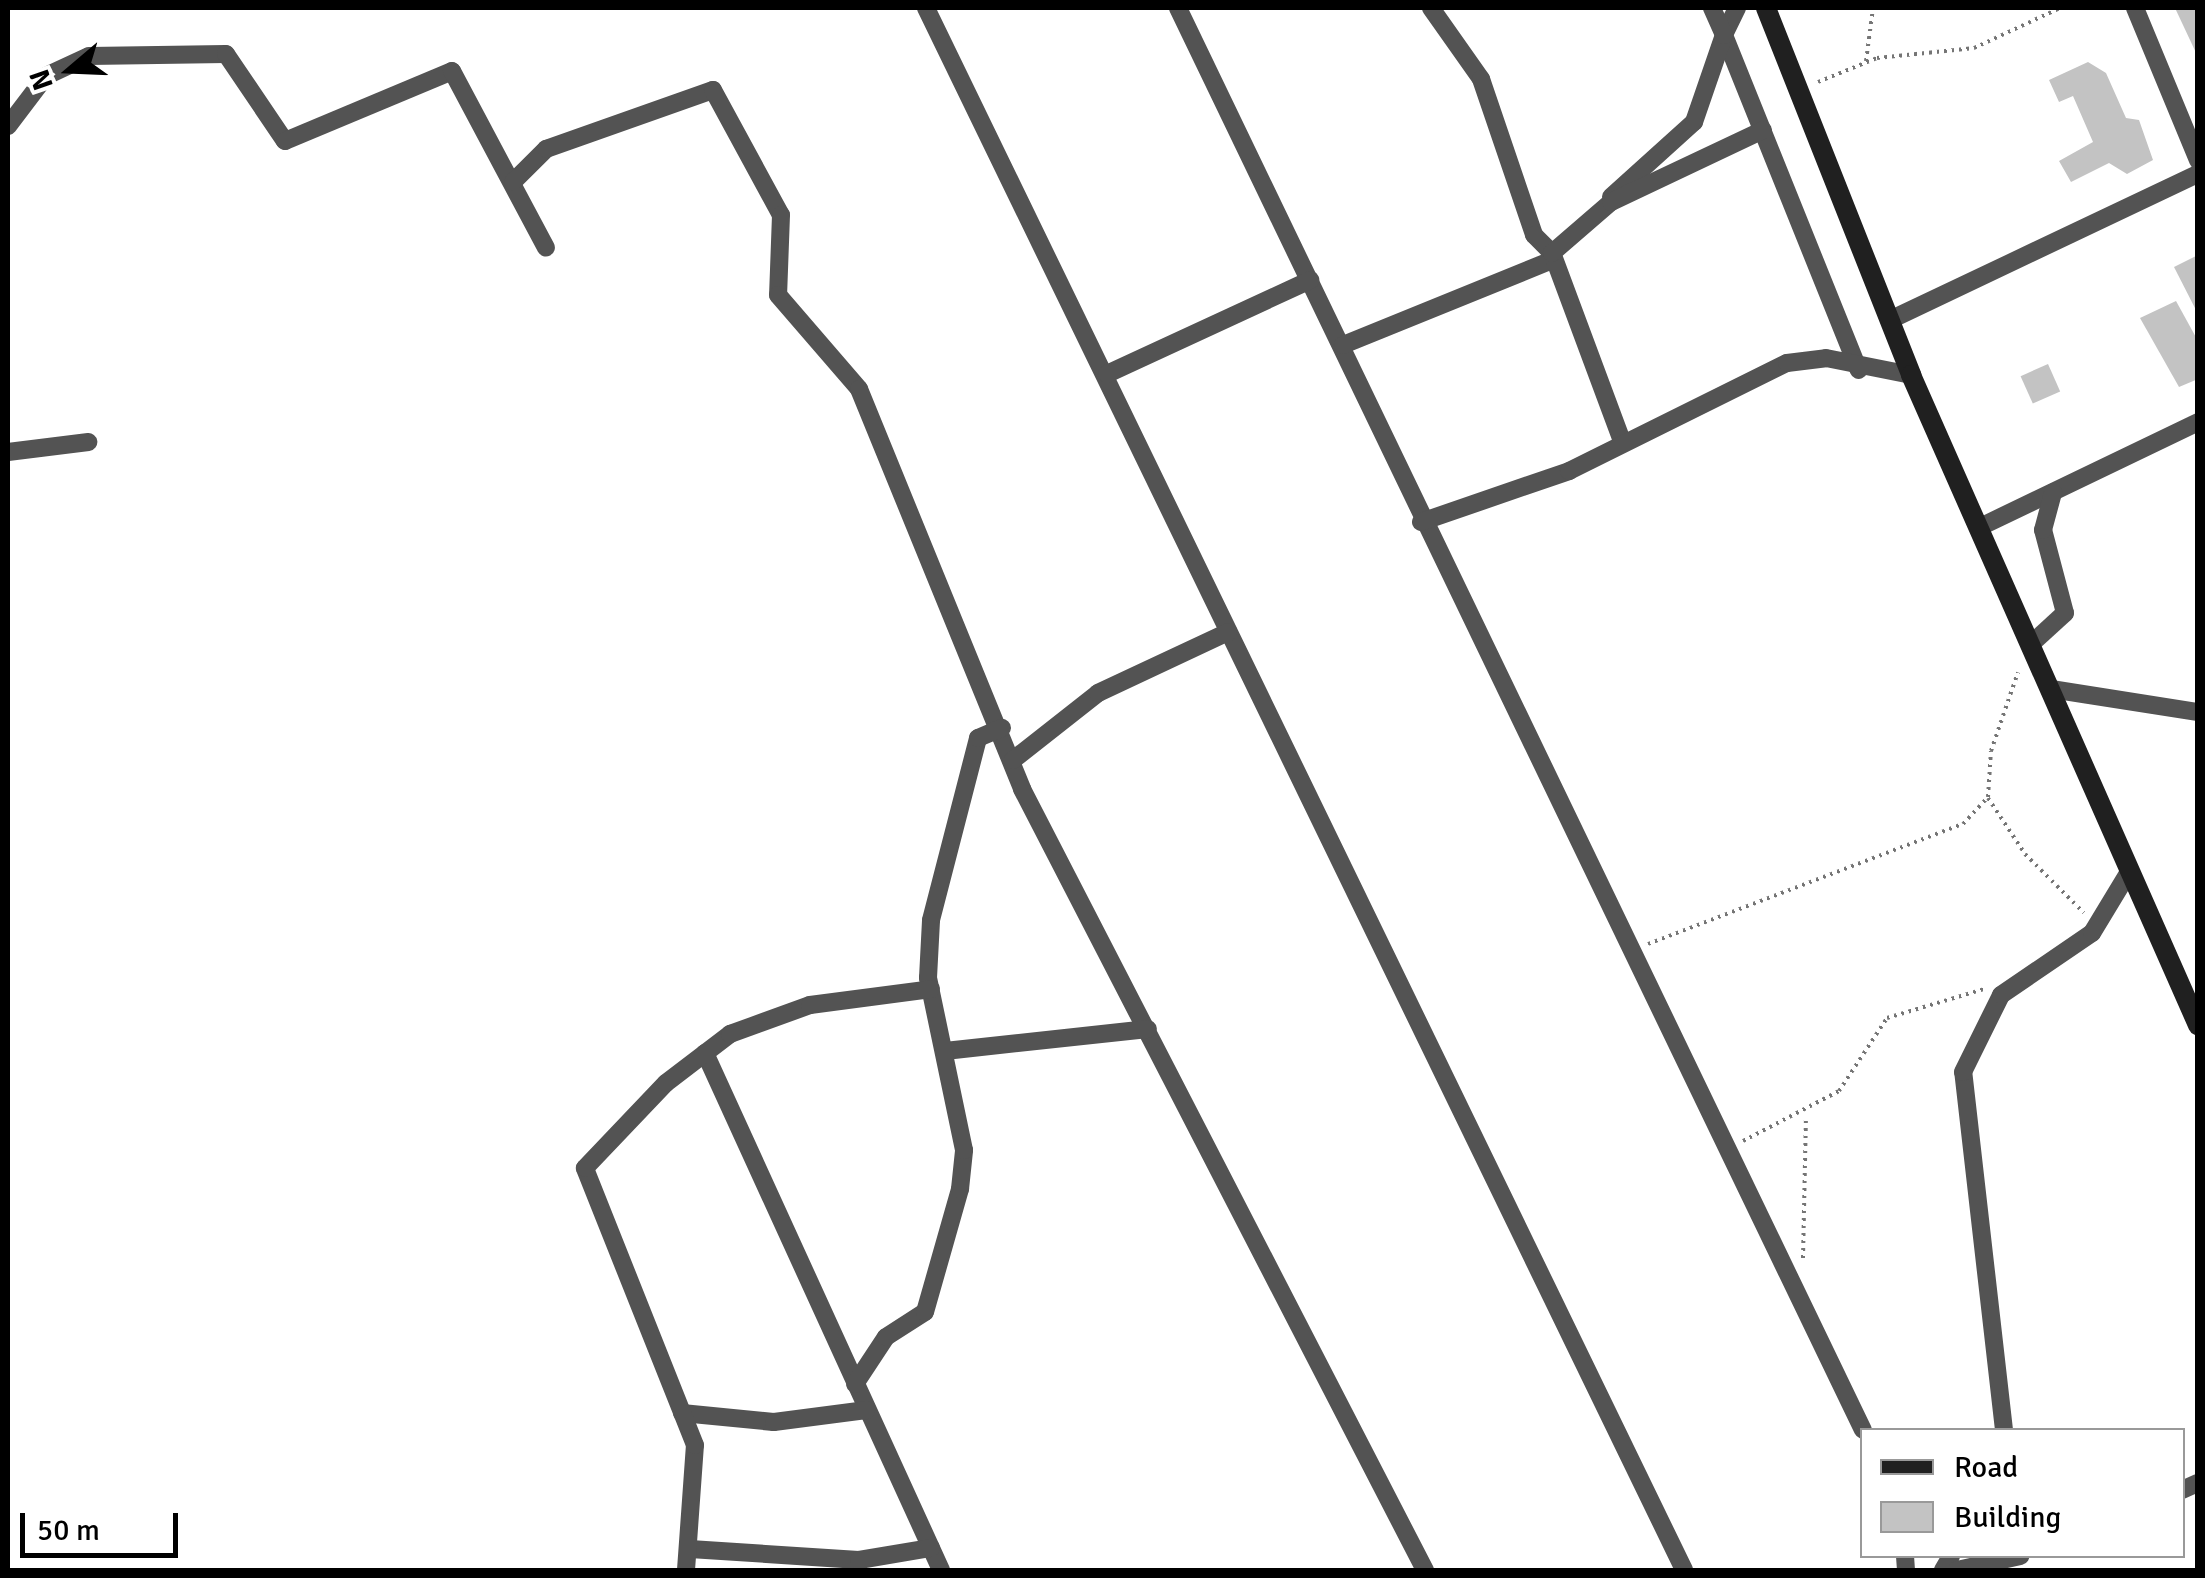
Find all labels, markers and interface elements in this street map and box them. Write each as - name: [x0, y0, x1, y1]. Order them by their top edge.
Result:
- north arrow: [20, 20, 120, 120]
- text: N: [22, 65, 61, 95]
- legend: [1860, 1428, 2185, 1558]
- text: Road: [1954, 1449, 2018, 1486]
- scale bar: [25, 1493, 182, 1555]
- text: Building: [1954, 1499, 2061, 1536]
- text: 50 m: [37, 1512, 100, 1549]

